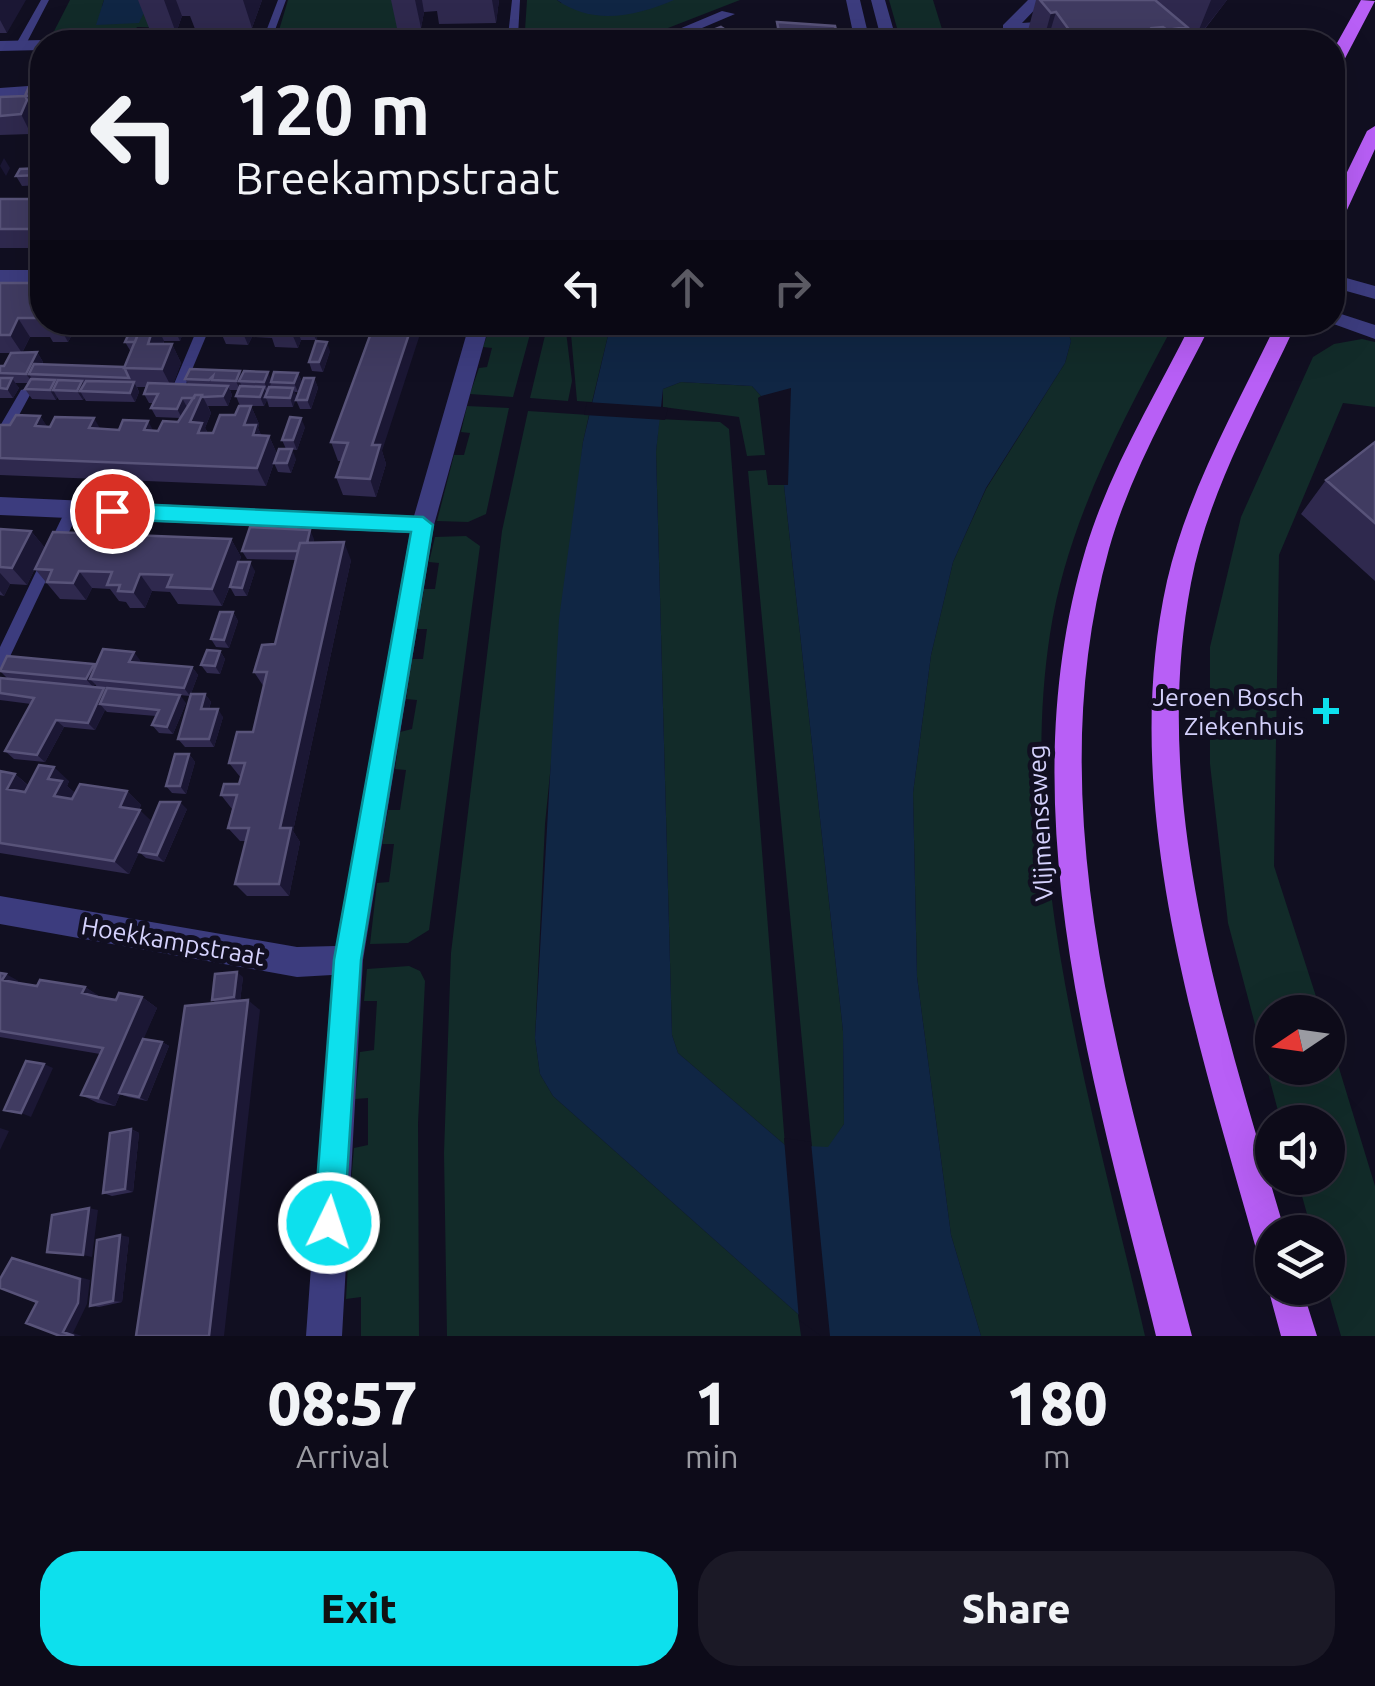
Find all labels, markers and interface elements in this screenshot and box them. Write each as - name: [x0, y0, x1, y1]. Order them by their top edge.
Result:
- icon: left: [70, 70, 200, 200]
- text: 120 m: [235, 70, 430, 148]
- text: Breekampstraat: [235, 152, 559, 203]
- icon: left: [555, 260, 610, 315]
- icon: ahead: [660, 260, 715, 315]
- icon: right: [765, 260, 820, 315]
- pin: [70, 469, 155, 554]
- icon: arrive: [85, 484, 140, 539]
- place label: Jeroen Bosch Ziekenhuis: [1153, 683, 1304, 740]
- marker: Jeroen Bosch Ziekenhuis: [1313, 698, 1339, 724]
- street label: Vlijmenseweg: [1022, 744, 1058, 902]
- street label: Hoekkampstraat: [79, 911, 267, 971]
- north arrow: [1255, 995, 1345, 1085]
- map controls: [1255, 995, 1345, 1305]
- button: sound: [1255, 1105, 1345, 1195]
- position arrow: [277, 1171, 381, 1275]
- button: layers: [1255, 1215, 1345, 1305]
- text: 08:57: [267, 1369, 418, 1436]
- text: 1: [695, 1369, 729, 1436]
- text: 180: [1006, 1369, 1108, 1436]
- text: Arrival: [296, 1438, 389, 1474]
- text: min: [685, 1438, 739, 1474]
- text: m: [1043, 1438, 1071, 1474]
- button: Exit: [40, 1551, 678, 1666]
- button: Share: [698, 1551, 1335, 1666]

